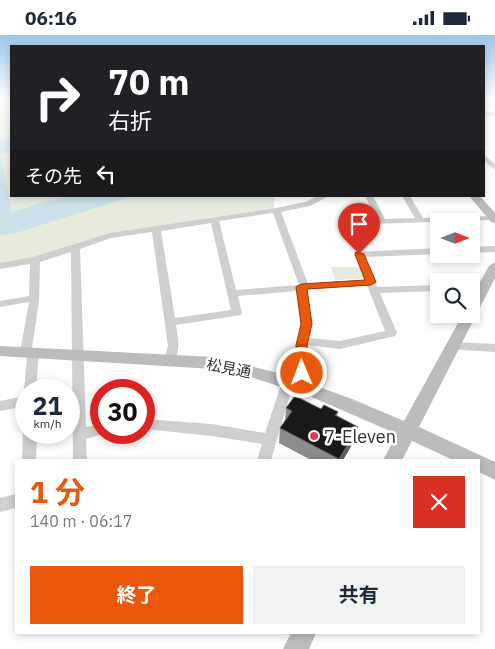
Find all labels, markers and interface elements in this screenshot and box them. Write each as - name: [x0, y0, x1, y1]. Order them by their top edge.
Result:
- text: 06:16: [25, 6, 77, 30]
- text: 70 m: [108, 59, 190, 105]
- icon: right: [25, 65, 90, 130]
- text: 右折: [108, 106, 152, 135]
- icon: left: [92, 160, 120, 188]
- text: その先: [25, 164, 82, 188]
- pin: [338, 203, 380, 254]
- icon: arrive: [345, 210, 373, 238]
- north arrow: [430, 213, 480, 263]
- map controls: [430, 213, 480, 323]
- button: search: [430, 273, 480, 323]
- position arrow: [275, 346, 327, 398]
- street label: 松見通: [205, 354, 253, 382]
- speed limit sign: 30: [90, 379, 155, 444]
- text: 21: [32, 389, 63, 422]
- text: km/h: [33, 416, 62, 431]
- place label: 7-Eleven: [324, 425, 396, 448]
- marker: 7-Eleven: [308, 430, 320, 442]
- text: 1 分: [30, 472, 85, 511]
- button: close: [413, 476, 465, 528]
- text: 140 m · 06:17: [30, 511, 132, 531]
- button: 終了: [30, 566, 243, 624]
- button: 共有: [253, 566, 465, 624]

